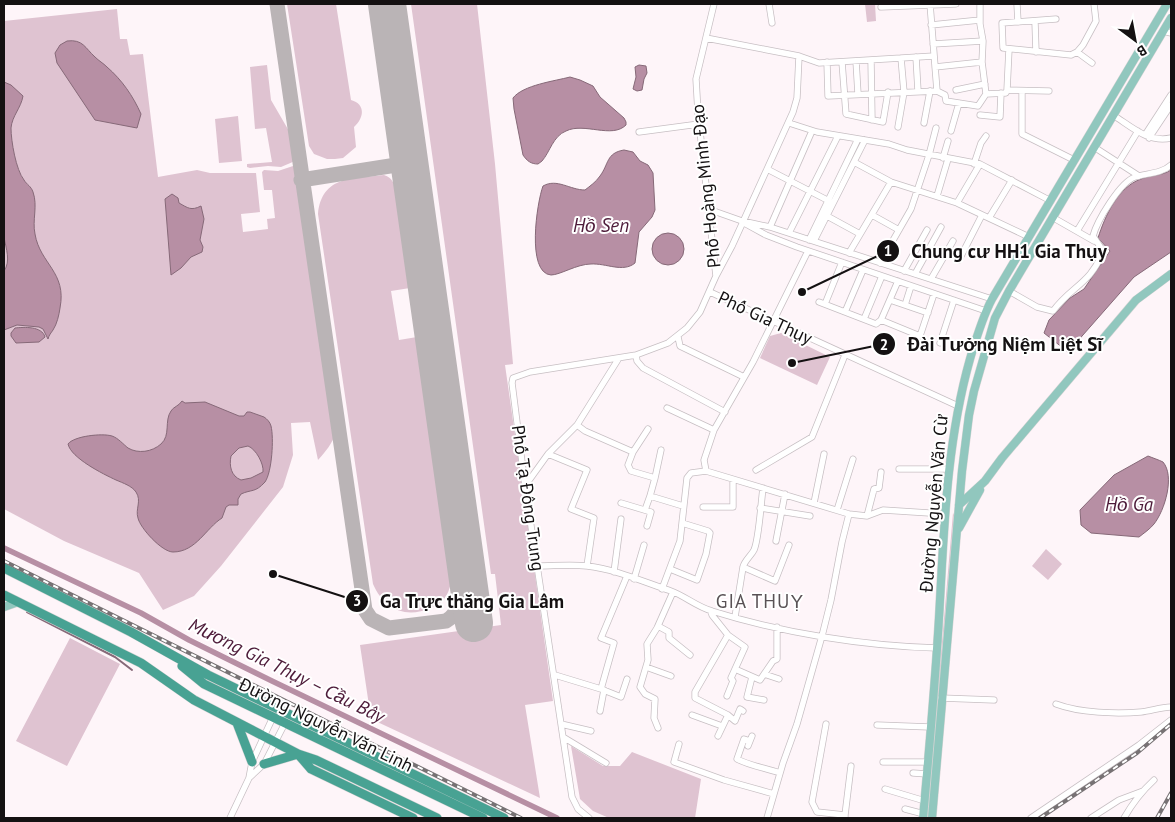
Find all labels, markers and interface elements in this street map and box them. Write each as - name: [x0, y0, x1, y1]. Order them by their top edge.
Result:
- north arrow: [1110, 15, 1160, 65]
- text: B: [1134, 41, 1150, 61]
- street label: Phố Hoàng Minh Đạo: [685, 103, 726, 269]
- water label: Hồ Sen: [573, 213, 629, 237]
- callout: Chung cư HH1 Gia Thụy: [876, 234, 1117, 268]
- text: Chung cư HH1 Gia Thụy: [911, 239, 1108, 263]
- text: 1: [884, 241, 892, 260]
- street label: Phố Gia Thụy: [714, 286, 817, 350]
- callout: Đài Tưởng Niệm Liệt Sĩ: [872, 327, 1113, 361]
- text: Đài Tưởng Niệm Liệt Sĩ: [906, 332, 1104, 356]
- text: 2: [880, 335, 888, 354]
- street label: Đường Nguyễn Văn Cừ: [914, 413, 953, 594]
- street label: Phố Tạ Đông Trung: [507, 423, 550, 572]
- water label: Hồ Ga: [1105, 492, 1154, 516]
- callout: Ga Trực thăng Gia Lâm: [344, 584, 574, 618]
- text: Ga Trực thăng Gia Lâm: [380, 589, 564, 613]
- district label: GIA THUỴ: [716, 589, 804, 613]
- text: 3: [353, 591, 361, 610]
- water label: Mương Gia Thụy – Cầu Bây: [185, 612, 390, 729]
- street label: Đường Nguyễn Văn Linh: [235, 672, 417, 777]

